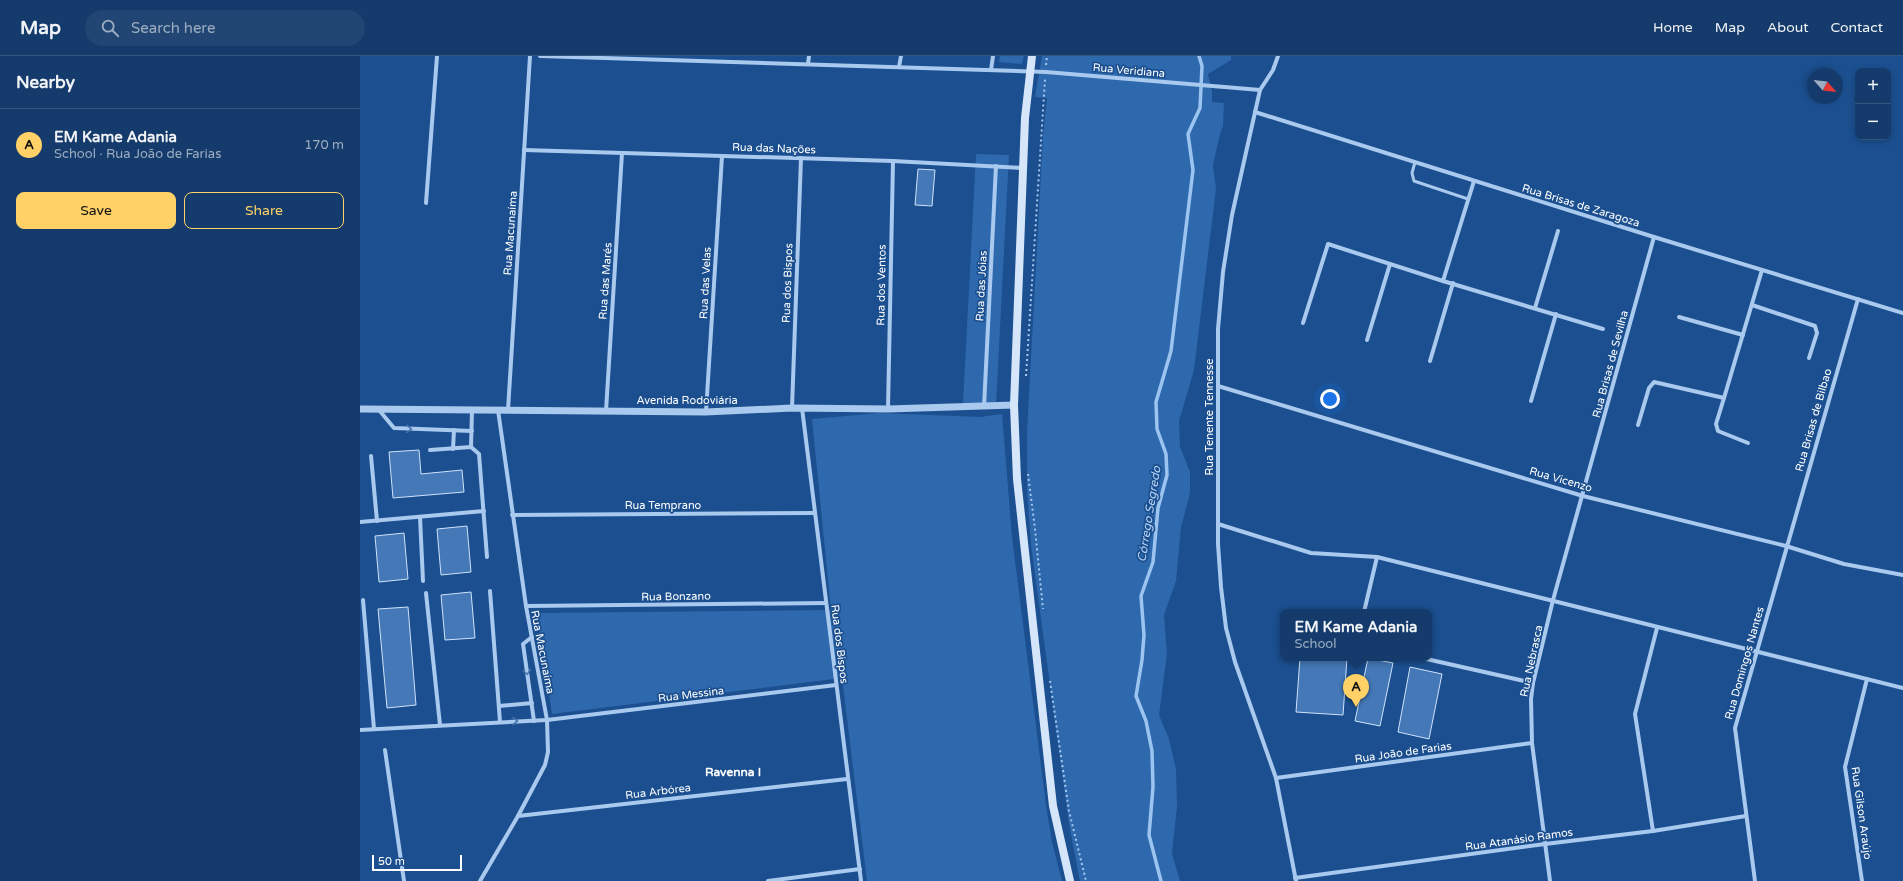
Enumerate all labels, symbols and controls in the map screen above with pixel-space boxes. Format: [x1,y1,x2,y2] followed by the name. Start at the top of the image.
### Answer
[85,10,365,46] search box
[20,17,61,39] text: Map
[99,17,121,39] icon: search
[131,19,215,37] text: Search here
[1653,19,1693,36] text: Home
[1715,19,1745,36] text: Map
[1767,19,1809,36] text: About
[1831,19,1883,36] text: Contact
[1092,61,1166,80] street label: Rua Veridiana
[1807,68,1843,104] north arrow
[1855,68,1891,140] map controls
[1855,68,1891,104] button: +
[16,72,75,93] text: Nearby
[1855,104,1891,140] button: −
[54,128,177,146] text: EM Kame Adania
[24,137,34,153] text: A
[304,137,344,153] text: 170 m
[732,141,816,156] street label: Rua das Nações
[54,146,221,162] text: School · Rua João de Farias
[1520,181,1641,230] street label: Rua Brisas de Zaragoza
[501,190,520,276] street label: Rua Macunaíma
[16,192,176,229] button: Save
[184,192,344,229] button: Share
[596,242,615,320] street label: Rua das Marés
[780,243,795,323] street label: Rua dos Bispos
[874,244,889,326] street label: Rua dos Ventos
[697,247,714,319] street label: Rua das Velas
[973,250,990,322] street label: Rua das Jóias
[1590,309,1631,419] street label: Rua Brisas de Sevilha
[1203,358,1216,476] street label: Rua Tenente Tennesse
[1793,367,1834,473] street label: Rua Brisas de Bilbao
[1320,389,1340,409] your location
[636,394,738,407] street label: Avenida Rodoviária
[406,425,412,434] one-way arrow
[1134,464,1164,563] water label: Córrego Segredo
[1528,464,1594,495] street label: Rua Vicenzo
[625,499,702,512] street label: Rua Temprano
[641,589,711,604] street label: Rua Bonzano
[828,604,851,684] street label: Rua dos Bispos
[1722,605,1767,721] street label: Rua Domingos Nantes
[528,609,557,695] street label: Rua Macunaíma
[1280,609,1432,661] popup
[1295,618,1417,636] text: EM Kame Adania
[1518,624,1545,698] street label: Rua Nebrasca
[1295,636,1337,652] text: School
[522,669,531,675] one-way arrow
[1343,674,1369,707] pin: A
[657,684,725,705] street label: Rua Messina
[511,717,518,726] one-way arrow
[1354,739,1452,766] street label: Rua João de Farias
[705,765,761,779] district label: Ravenna I
[1849,766,1874,861] street label: Rua Gilson Araújo
[625,781,692,802] street label: Rua Arbórea
[1464,826,1574,853] street label: Rua Atanásio Ramos
[372,853,462,872] scale bar
[378,855,405,868] text: 50 m

